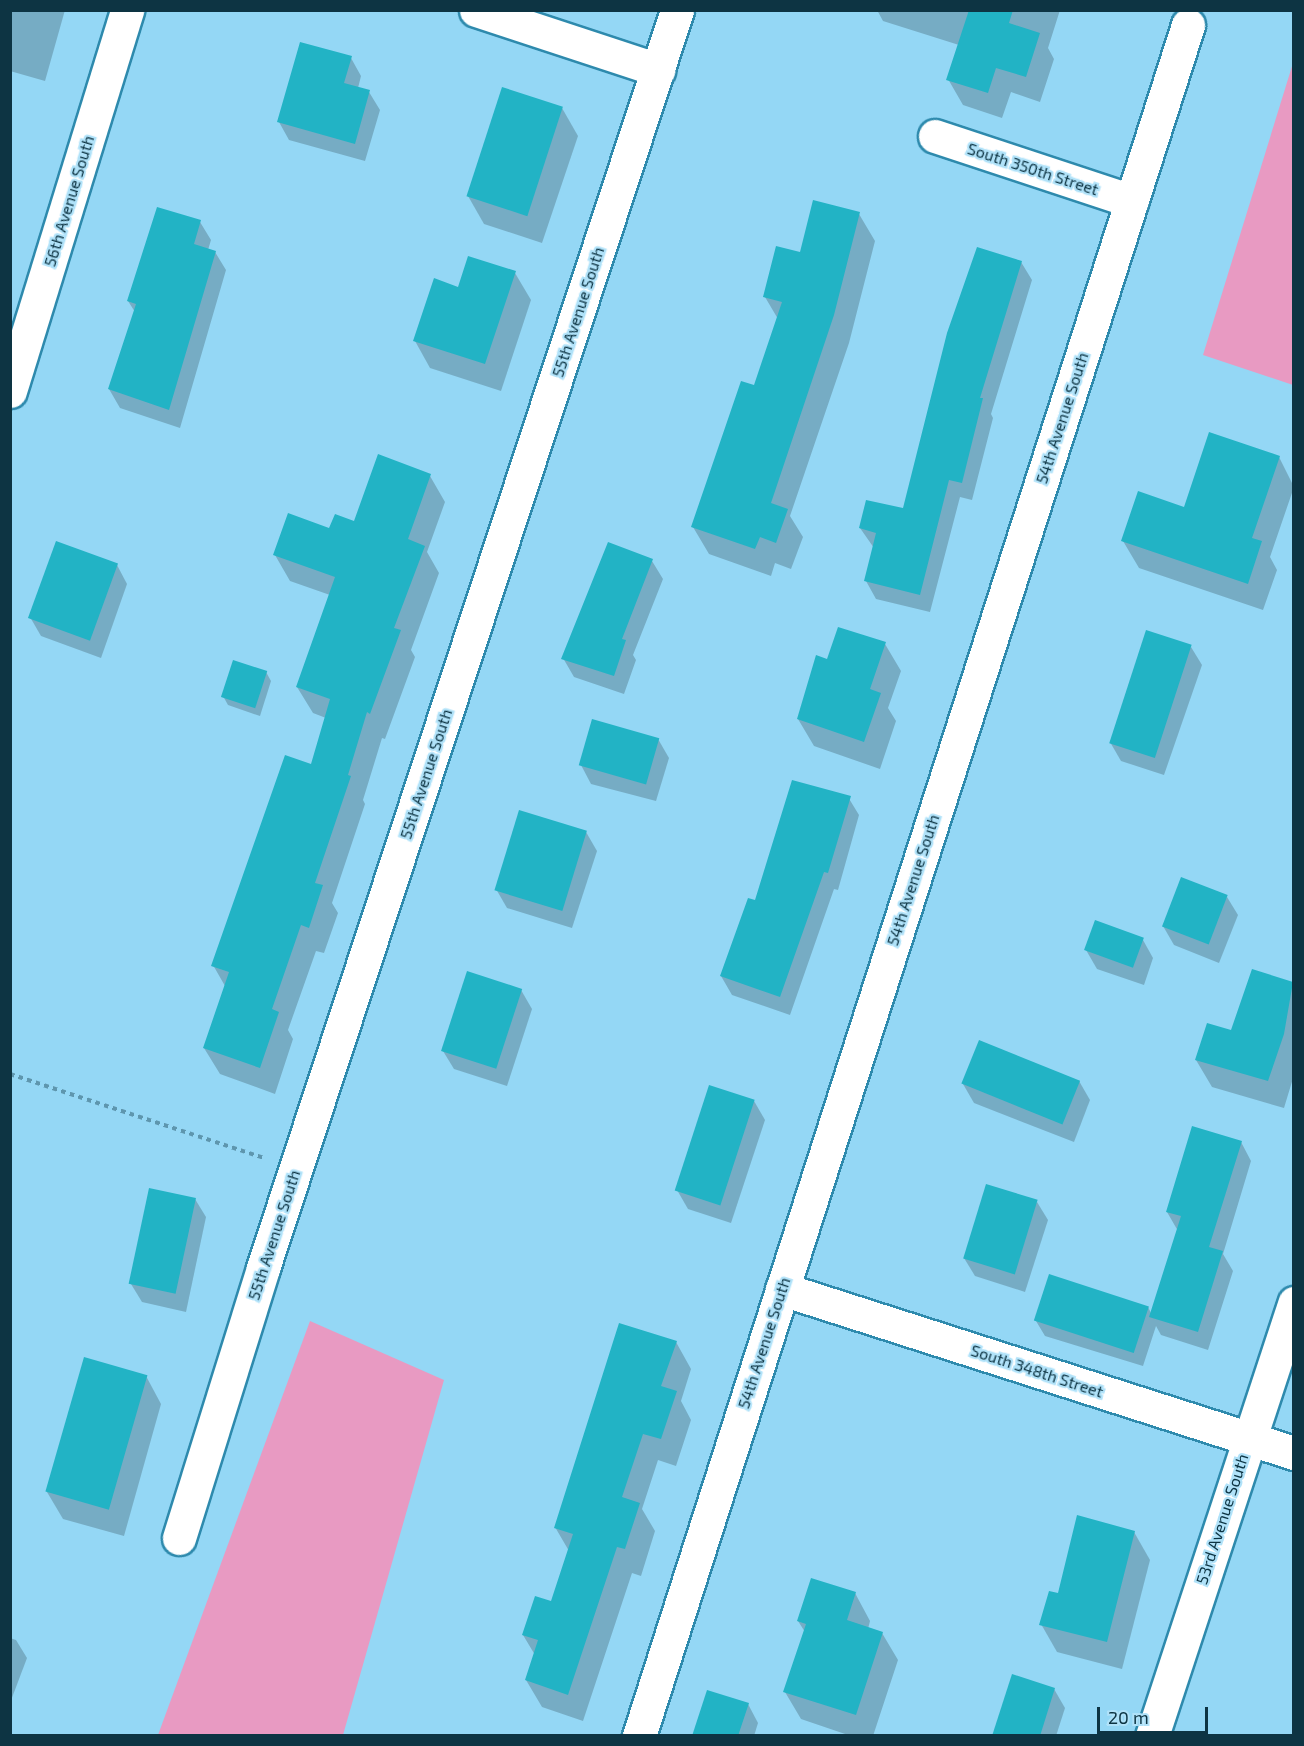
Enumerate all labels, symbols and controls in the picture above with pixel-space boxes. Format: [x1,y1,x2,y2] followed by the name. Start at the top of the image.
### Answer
[40,133,98,269] street label: 56th Avenue South
[965,139,1101,199] street label: South 350th Street
[548,244,608,380] street label: 55th Avenue South
[1032,350,1092,486] street label: 54th Avenue South
[396,706,456,842] street label: 55th Avenue South
[883,812,943,948] street label: 54th Avenue South
[244,1167,304,1303] street label: 55th Avenue South
[734,1275,794,1411] street label: 54th Avenue South
[968,1341,1106,1401] street label: South 348th Street
[1192,1451,1252,1587] street label: 53rd Avenue South
[1100,1695,1211,1733] scale bar
[1108,1706,1149,1728] text: 20 m

